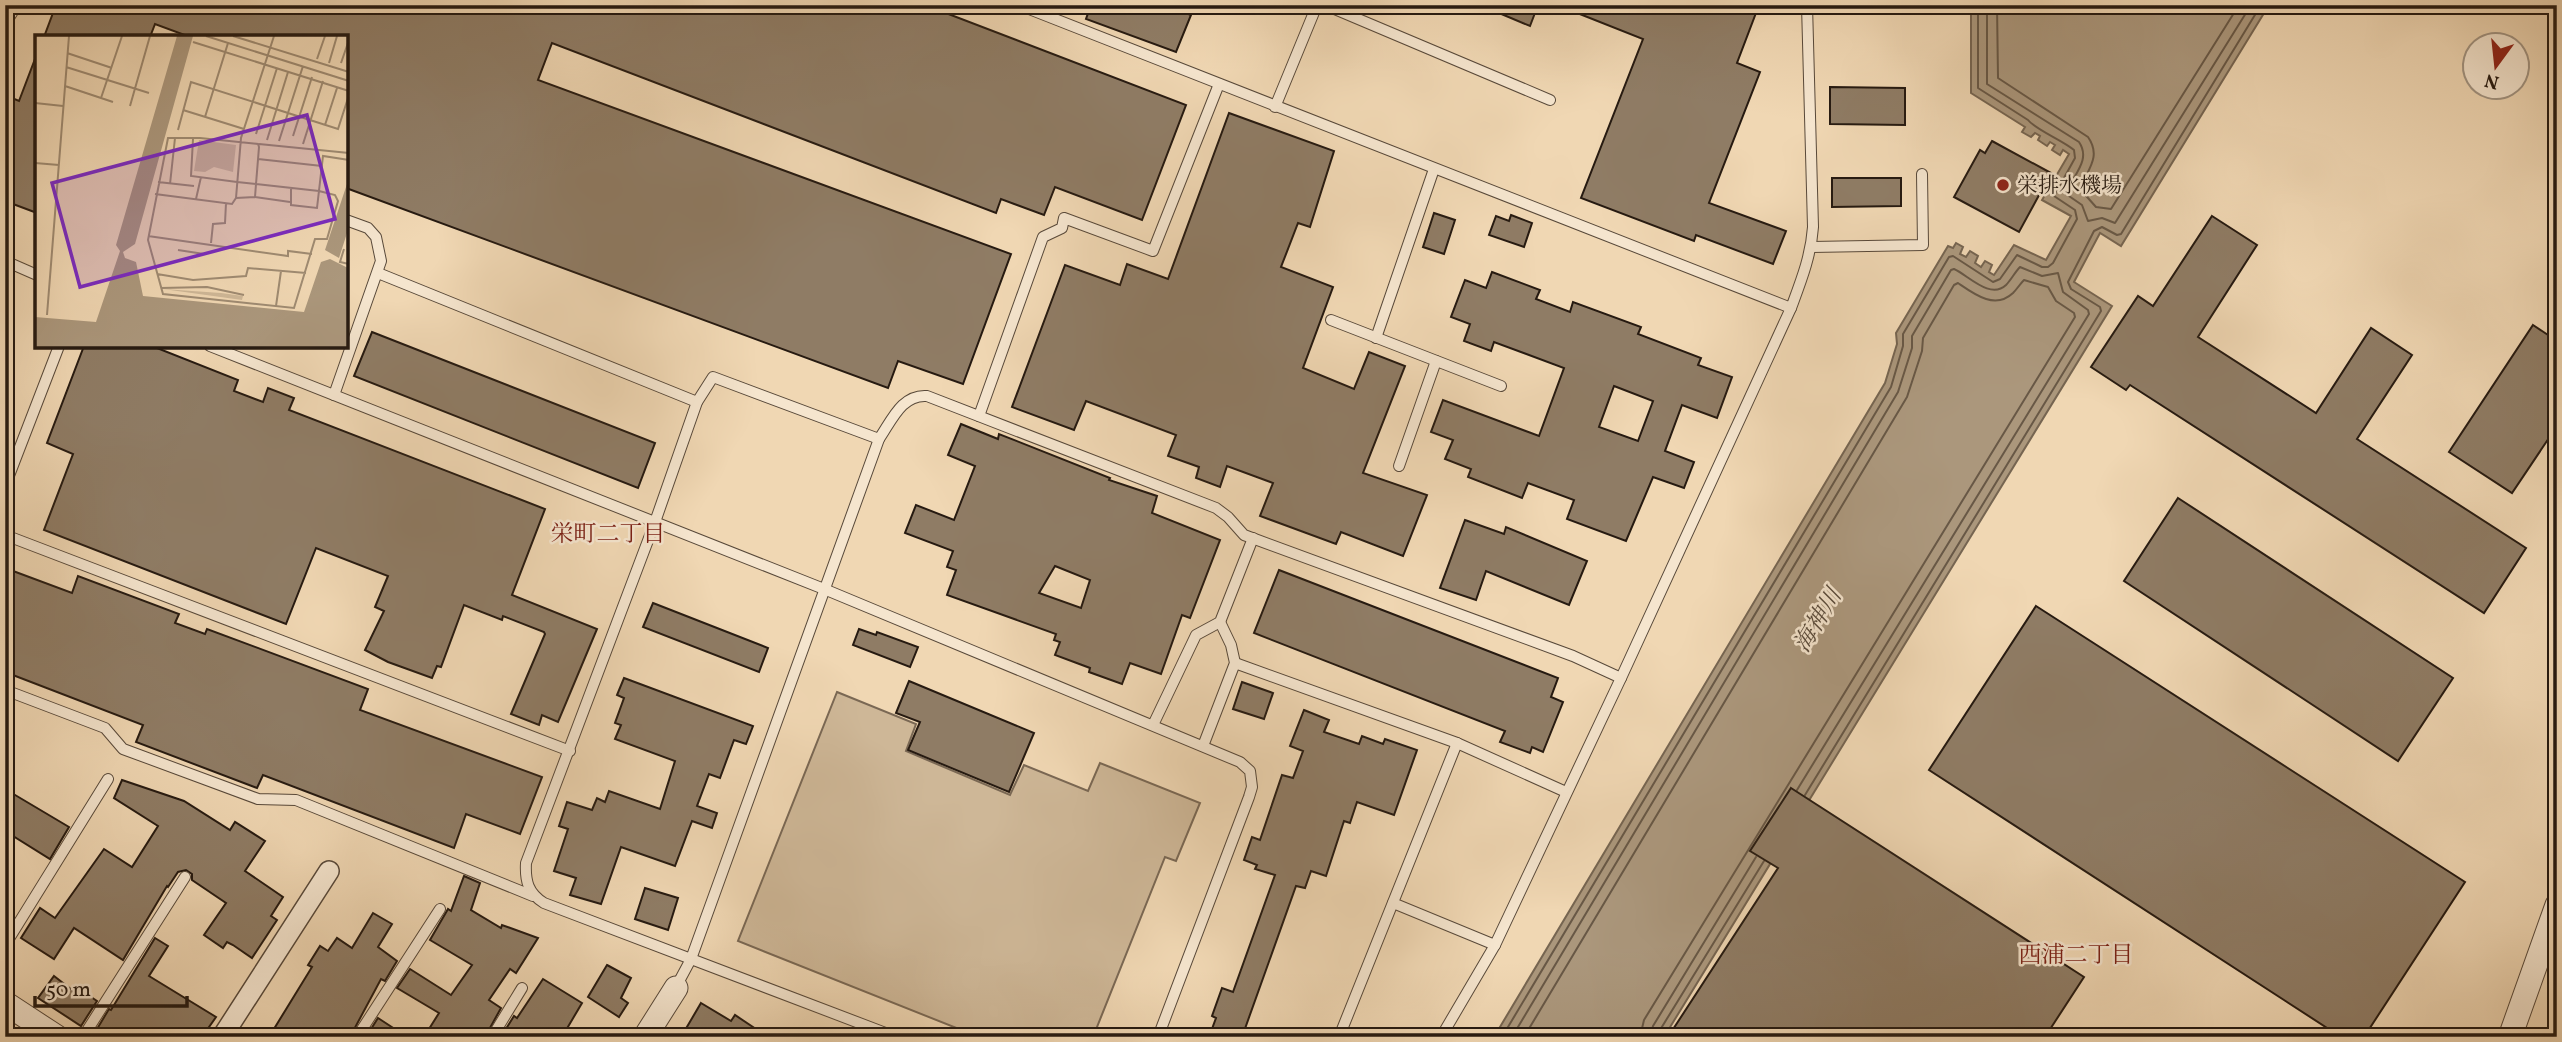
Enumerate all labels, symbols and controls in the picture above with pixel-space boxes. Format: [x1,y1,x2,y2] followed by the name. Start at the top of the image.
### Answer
[2460,32,2530,102] north arrow
[35,35,348,348] inset map
[2482,66,2502,95] text: N
[2017,172,2122,201] place label: 栄排水機場
[1995,177,2011,193] marker: 栄排水機場
[551,519,666,551] district label: 栄町二丁目
[1787,581,1852,659] water label: 海神川
[2019,940,2134,972] district label: 西浦二丁目
[35,965,187,1009] scale bar
[46,976,91,1005] text: 50 m

